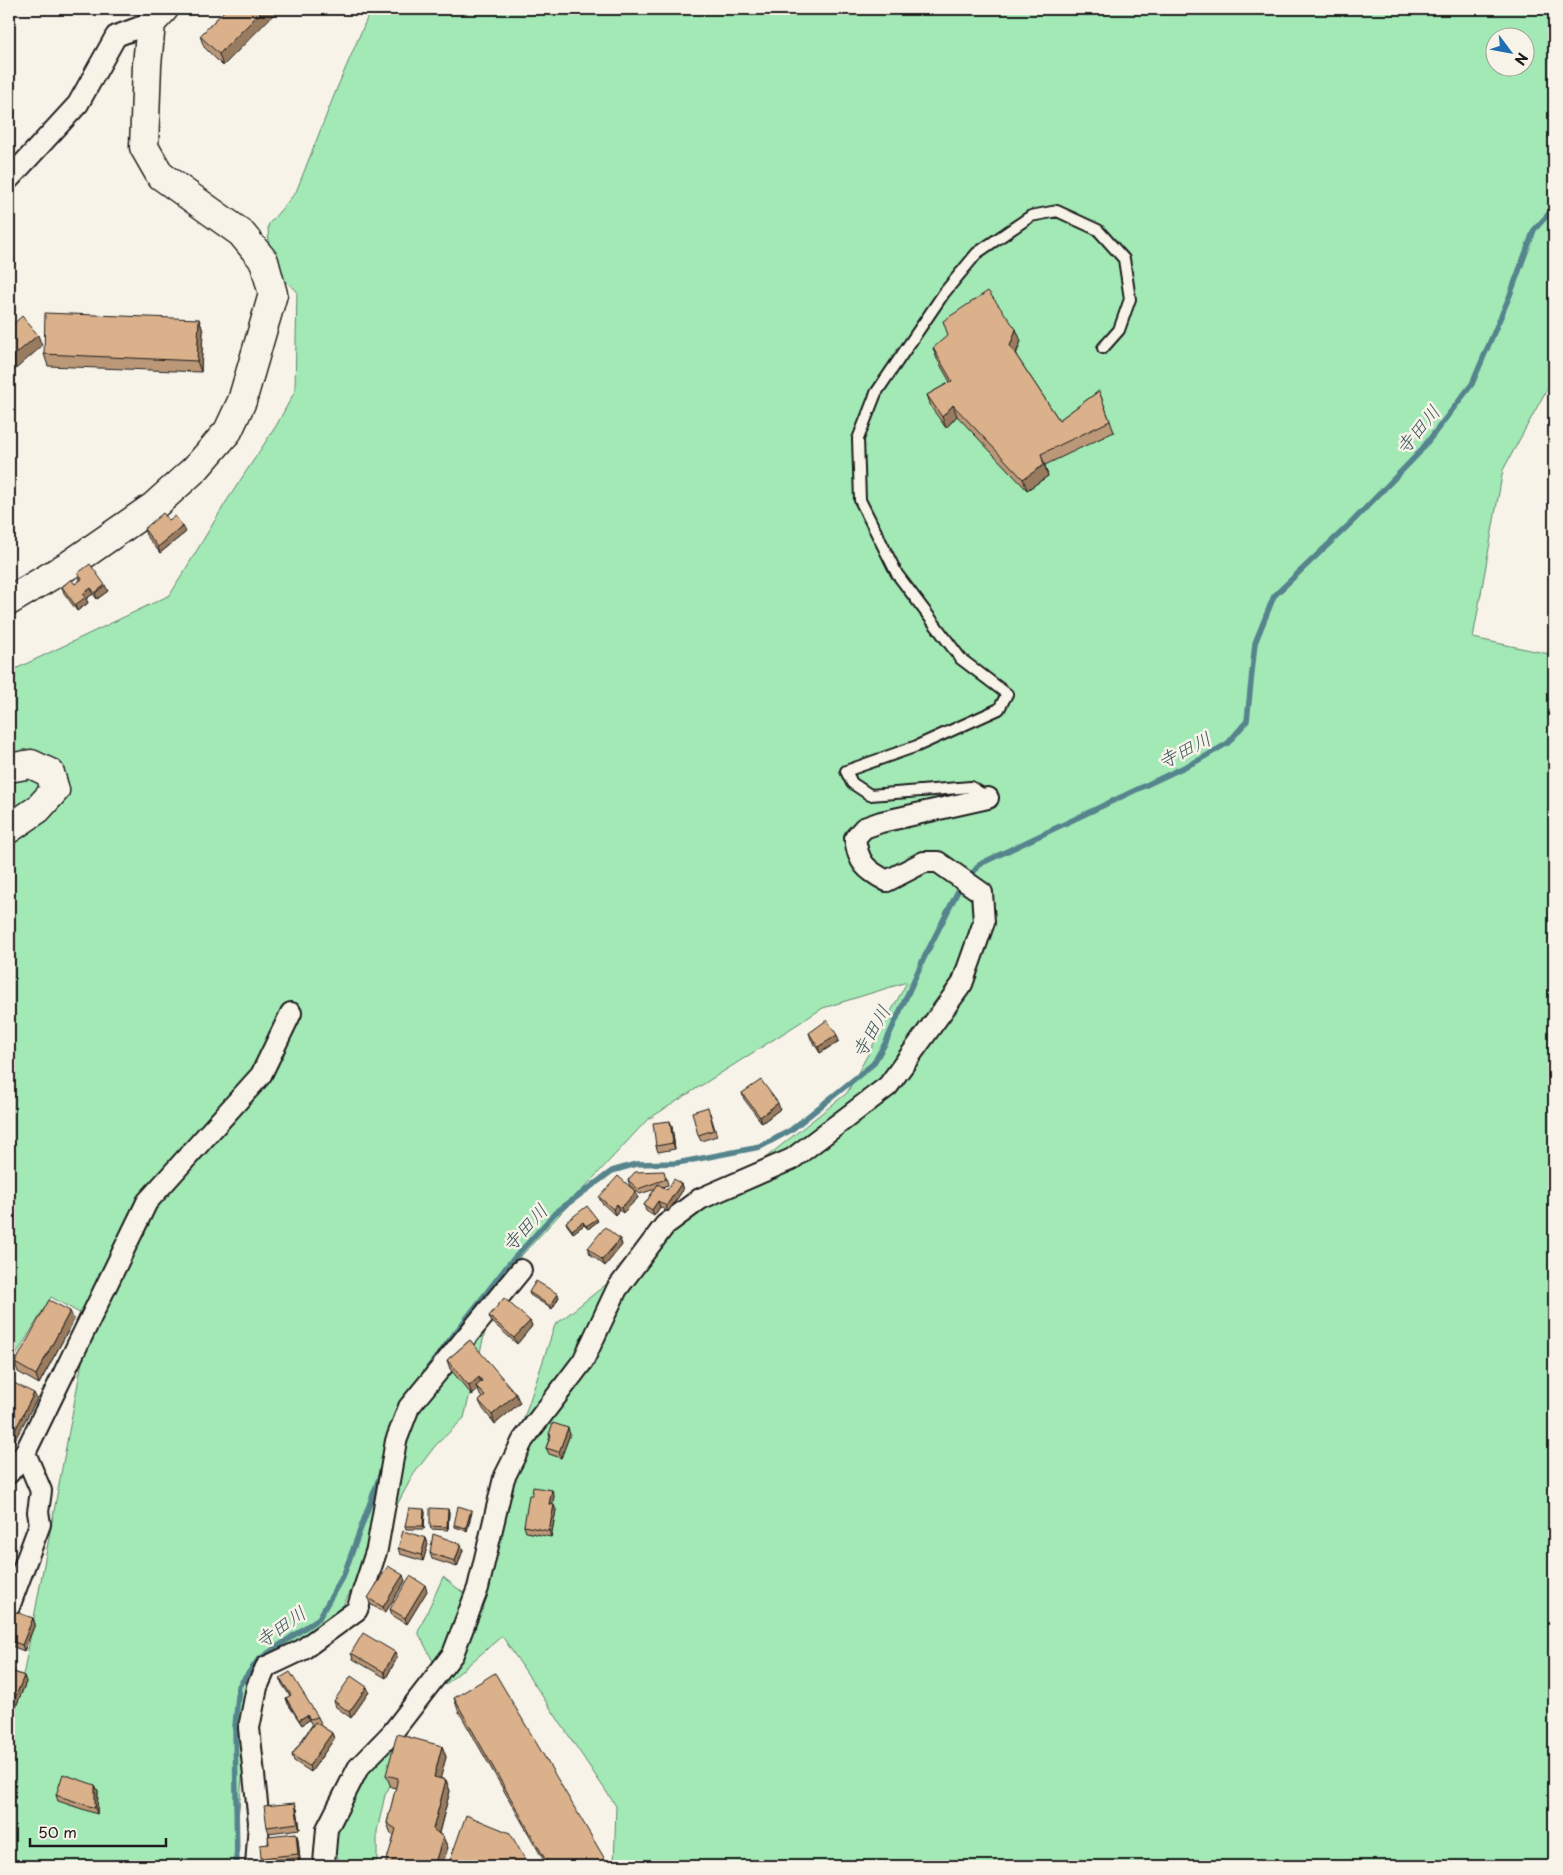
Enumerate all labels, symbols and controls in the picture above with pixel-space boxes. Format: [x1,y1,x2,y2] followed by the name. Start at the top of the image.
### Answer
[1486,28,1536,78] north arrow
[1510,49,1533,69] text: N
[1388,398,1446,460] water label: 寺田川
[1152,724,1216,774] water label: 寺田川
[844,999,896,1063] water label: 寺田川
[494,1197,554,1257] water label: 寺田川
[249,1598,311,1654] water label: 寺田川
[30,1815,166,1847] scale bar
[38,1820,77,1843] text: 50 m

